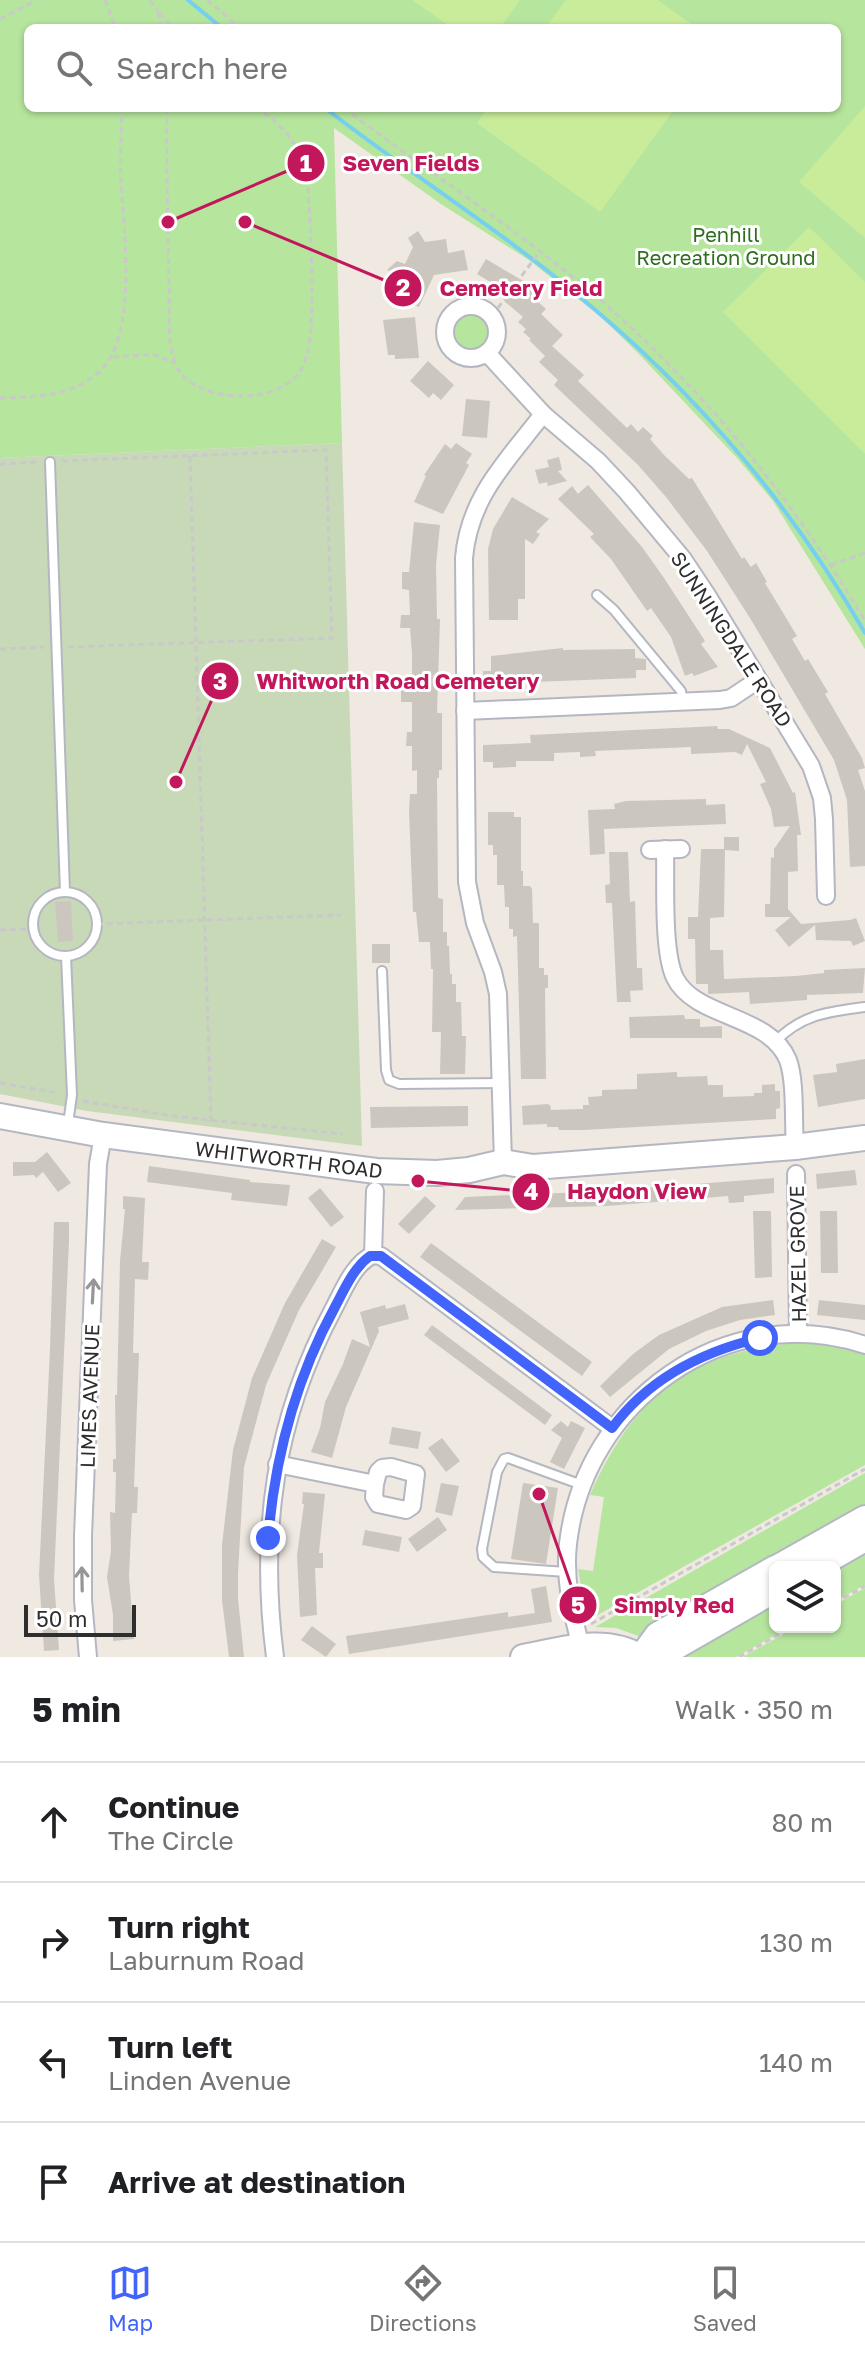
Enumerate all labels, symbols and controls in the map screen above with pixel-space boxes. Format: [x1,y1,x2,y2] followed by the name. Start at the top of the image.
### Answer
[24,24,841,112] search box
[52,46,96,90] icon: search
[116,50,288,86] text: Search here
[286,140,495,186] callout: Seven Fields
[300,148,312,177] text: 1
[342,149,480,176] text: Seven Fields
[636,222,816,269] park label: Penhill Recreation Ground
[383,265,618,311] callout: Cemetery Field
[396,272,410,301] text: 2
[439,274,603,301] text: Cemetery Field
[666,547,798,731] street label: SUNNINGDALE ROAD
[200,658,555,704] callout: Whitworth Road Cemetery
[213,666,227,695] text: 3
[256,667,540,694] text: Whitworth Road Cemetery
[194,1136,384,1182] street label: WHITWORTH ROAD
[511,1169,724,1215] callout: Haydon View
[524,1176,539,1205] text: 4
[567,1177,708,1204] text: Haydon View
[784,1185,810,1323] street label: HAZEL GROVE
[86,1278,101,1305] one-way arrow
[742,1320,778,1356] route start
[74,1324,104,1468] street label: LIMES AVENUE
[250,1520,286,1556] route end
[769,1561,841,1633] map controls
[769,1561,841,1633] button: layers
[75,1566,90,1593] one-way arrow
[558,1582,751,1628] callout: Simply Red
[571,1590,585,1619] text: 5
[614,1591,734,1618] text: Simply Red
[24,1601,136,1637] scale bar
[36,1605,87,1632] text: 50 m
[32,1689,121,1729] text: 5 min
[675,1694,833,1725] text: Walk · 350 m
[108,1789,239,1825] text: Continue
[32,1800,76,1844] icon: ahead
[772,1807,833,1838] text: 80 m
[108,1825,234,1856] text: The Circle
[108,1909,250,1945] text: Turn right
[32,1920,76,1964] icon: right
[760,1927,833,1958] text: 130 m
[108,1945,305,1976] text: Laburnum Road
[108,2029,233,2065] text: Turn left
[32,2040,76,2084] icon: left
[759,2047,833,2078] text: 140 m
[108,2065,291,2096] text: Linden Avenue
[32,2160,76,2204] icon: arrive
[108,2164,405,2200] text: Arrive at destination
[108,2261,153,2336] tab: Map
[369,2261,477,2336] tab: Directions
[693,2261,757,2336] tab: Saved

